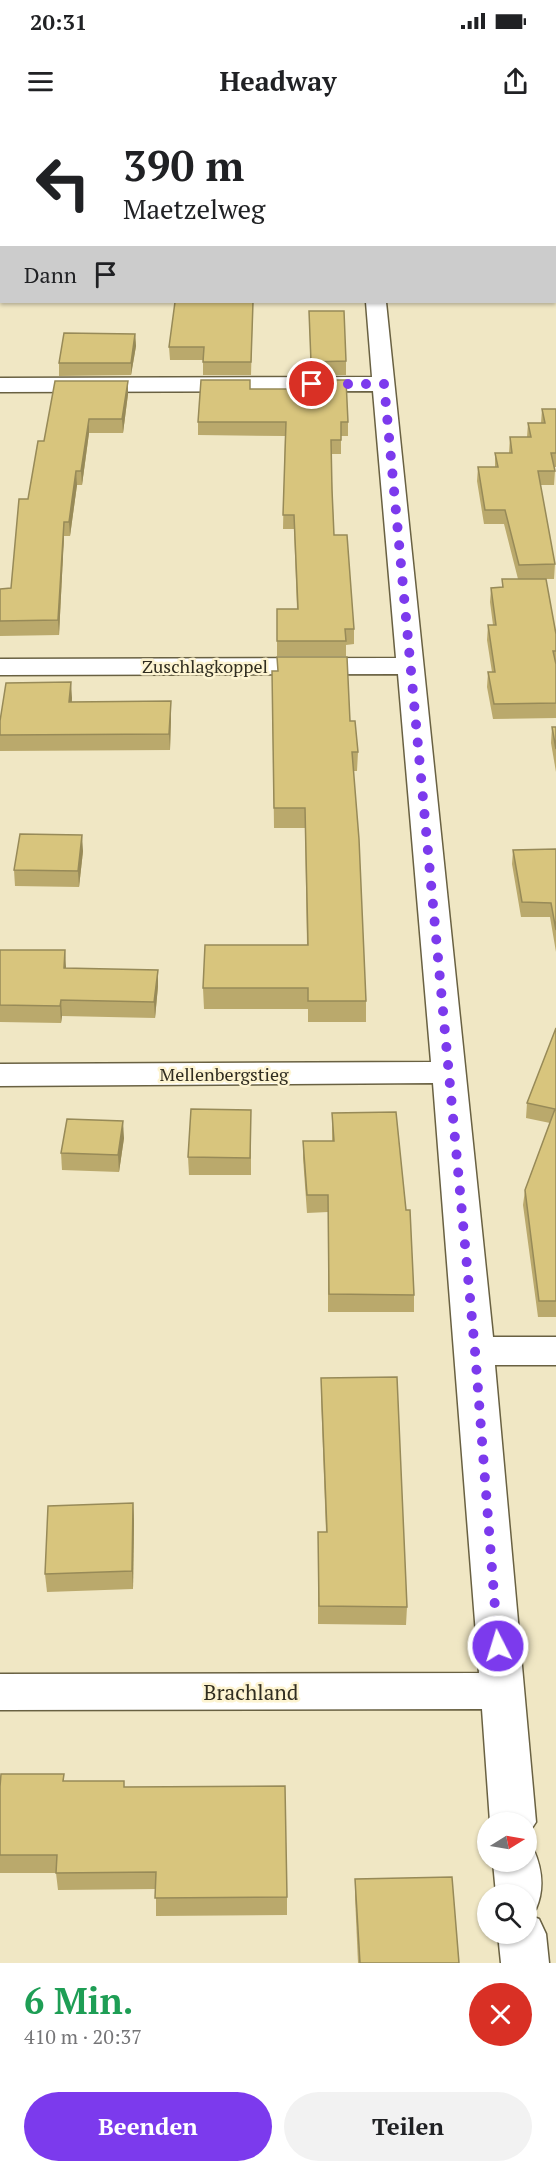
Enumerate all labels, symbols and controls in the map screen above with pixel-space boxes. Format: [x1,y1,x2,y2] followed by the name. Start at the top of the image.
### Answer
[30,7,87,36] text: 20:31
[220,63,336,99] text: Headway
[24,65,57,98] icon: menu
[499,65,532,98] icon: share
[123,137,244,193] text: 390 m
[24,144,102,222] icon: left
[123,191,265,227] text: Maetzelweg
[89,258,122,291] icon: arrive
[24,260,77,289] text: Dann
[286,358,337,409] pin
[295,367,328,400] icon: arrive
[142,654,268,678] street label: Zuschlagkoppel
[160,1062,289,1086] street label: Mellenbergstieg
[466,1614,530,1678] position arrow
[204,1678,299,1706] street label: Brachland
[477,1812,537,1872] north arrow
[477,1812,537,1944] map controls
[477,1884,537,1944] button: search
[24,1977,133,2024] text: 6 Min.
[469,1983,532,2046] button: close
[24,2023,142,2050] text: 410 m · 20:37
[24,2092,272,2161] button: Beenden
[284,2092,532,2161] button: Teilen

